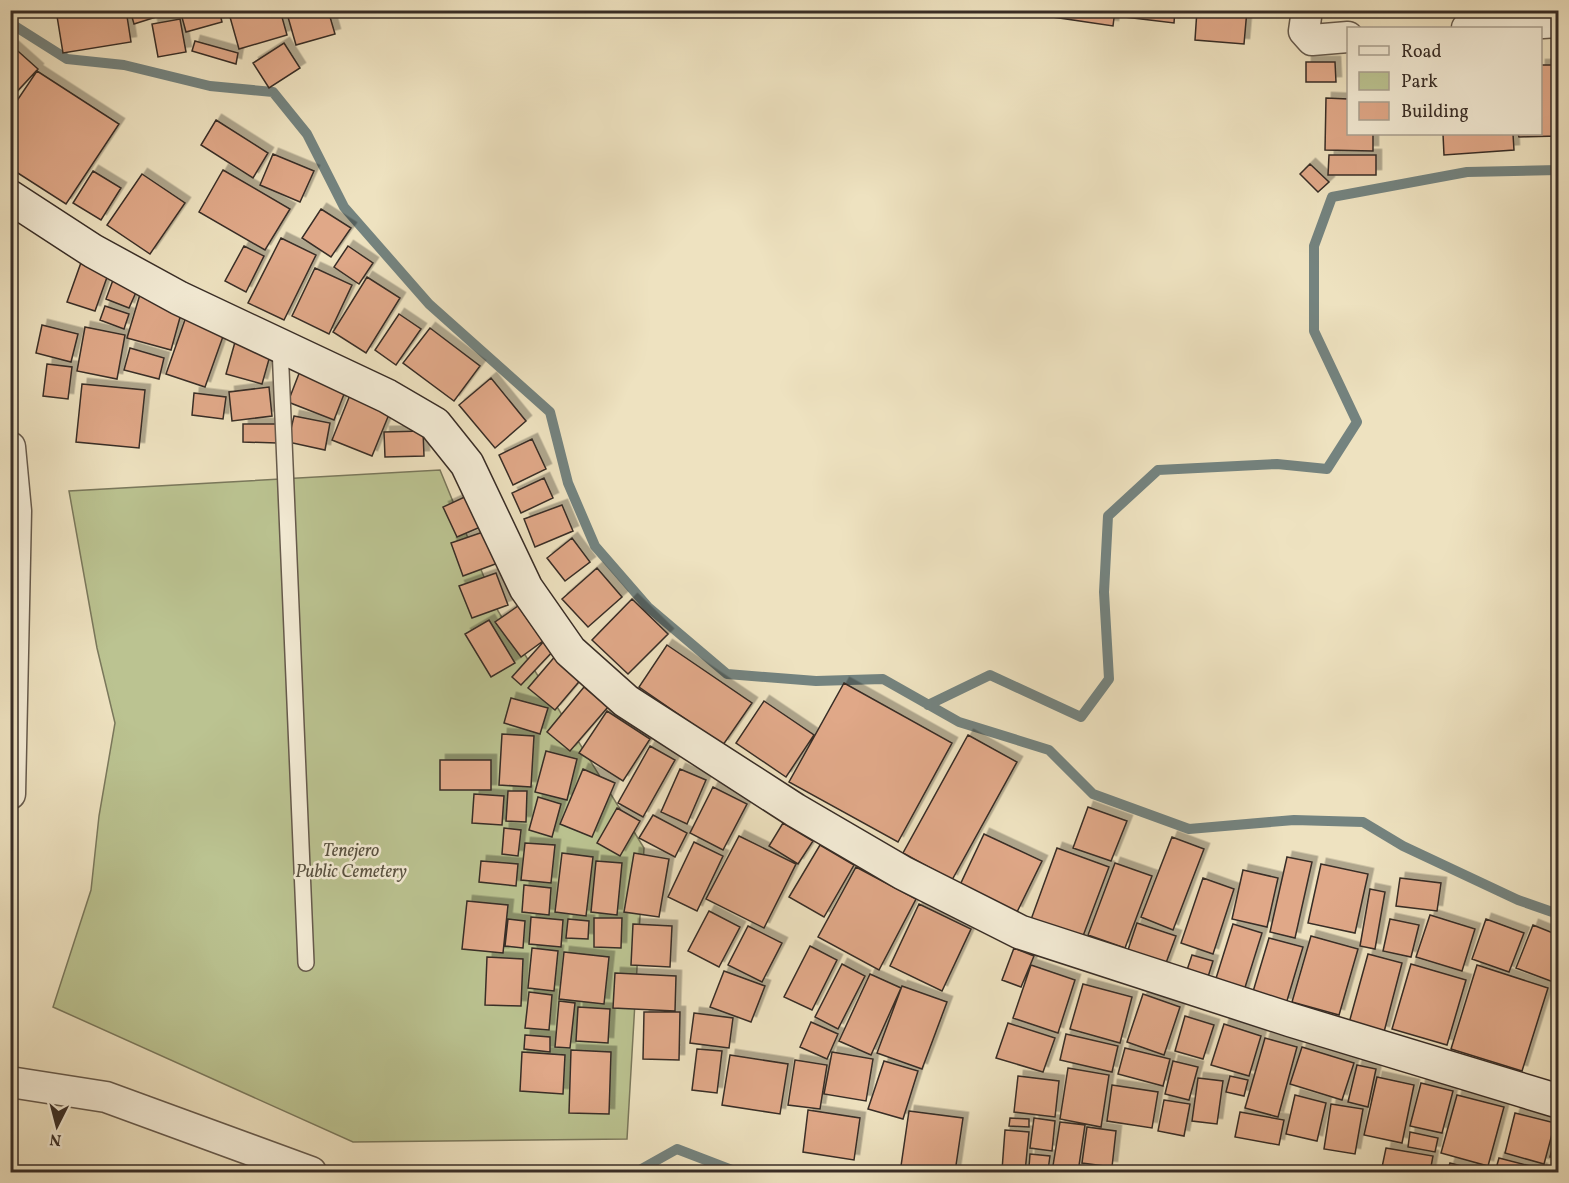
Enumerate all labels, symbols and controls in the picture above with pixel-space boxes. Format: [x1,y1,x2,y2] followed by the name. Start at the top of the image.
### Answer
[1347,27,1542,135] legend
[1401,40,1442,65] text: Road
[1401,70,1438,95] text: Park
[1401,100,1469,125] text: Building
[295,839,407,885] park label: Tenejero Public Cemetery
[27,1096,87,1156] north arrow
[48,1127,63,1150] text: N

